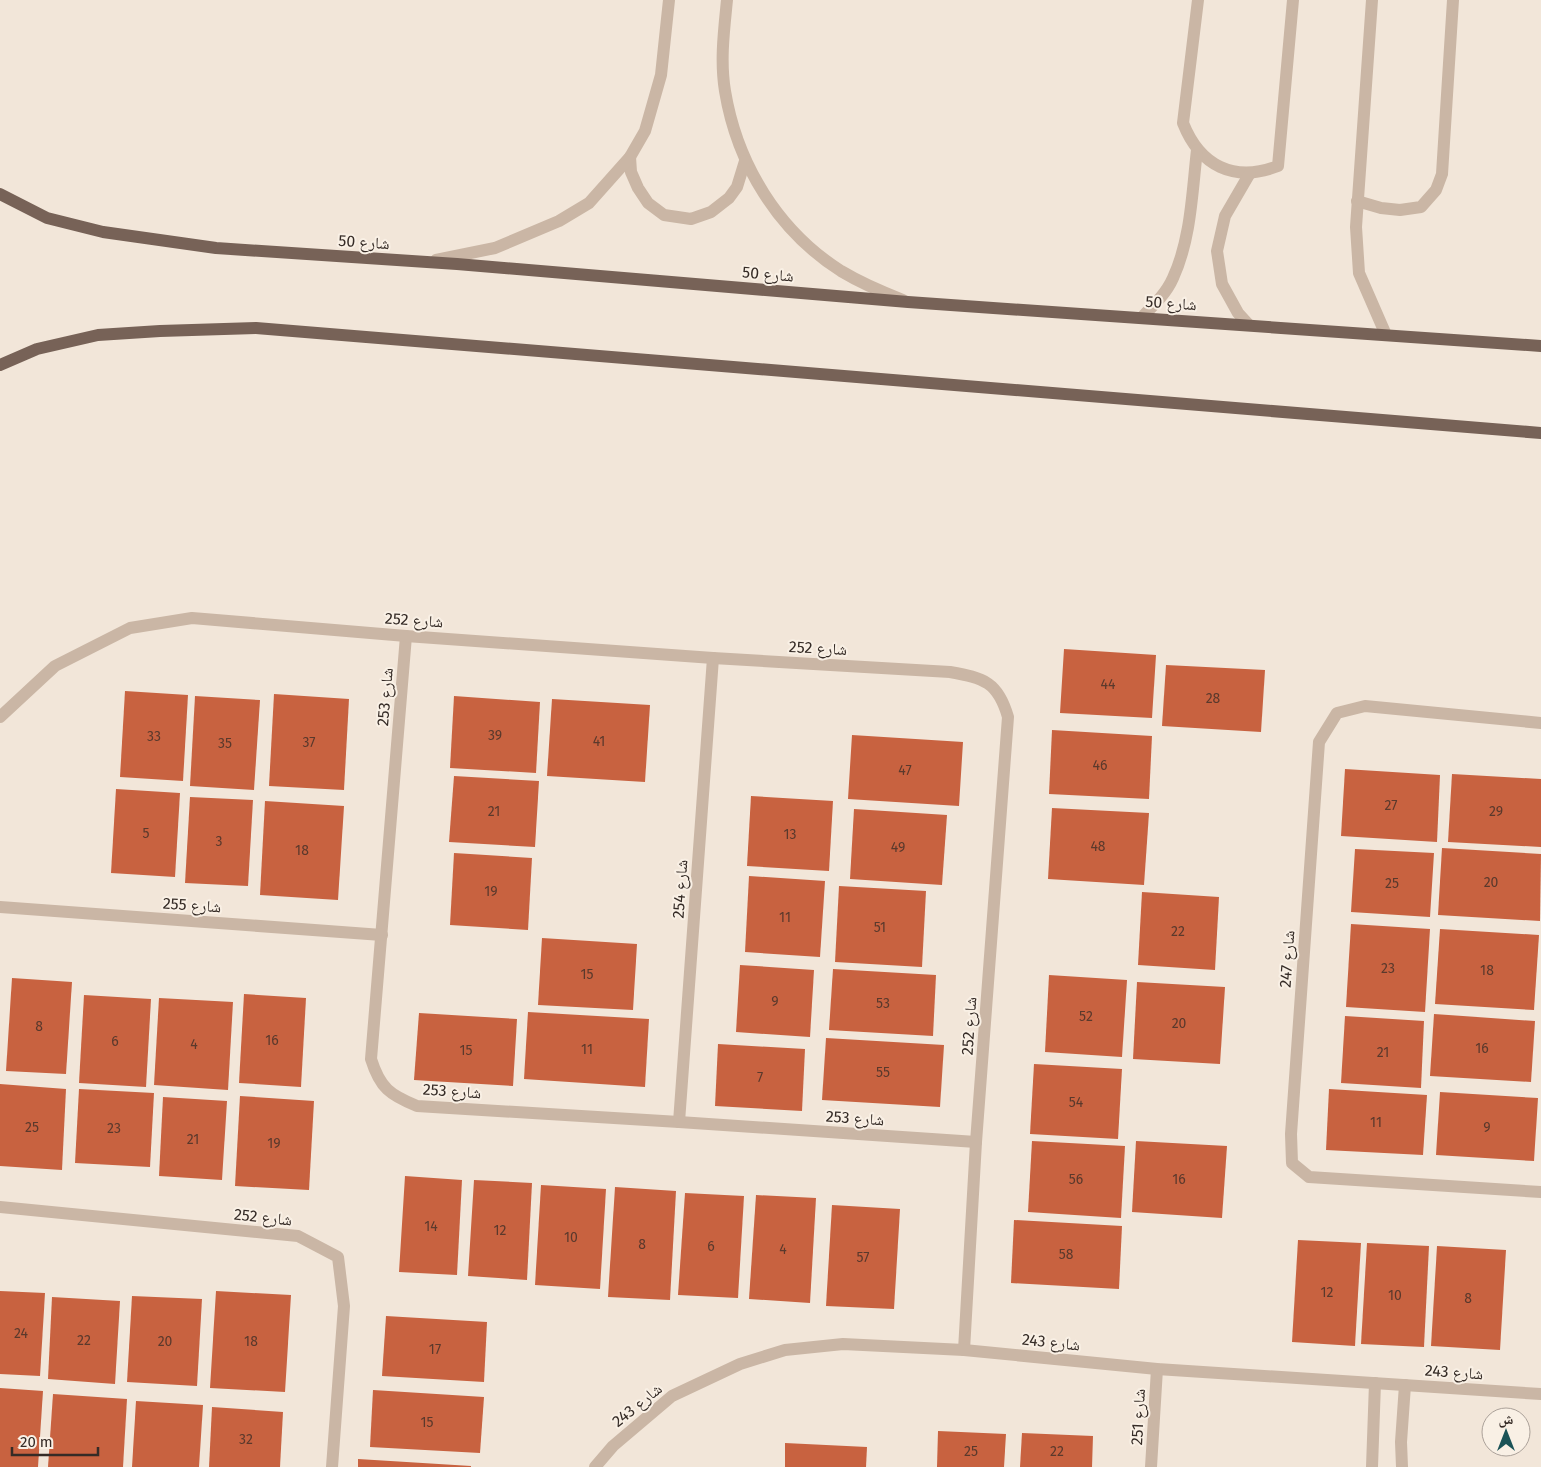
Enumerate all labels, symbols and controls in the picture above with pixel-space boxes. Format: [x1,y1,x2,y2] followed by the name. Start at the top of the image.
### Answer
[338,231,390,254] street label: شارع 50
[741,262,795,287] street label: شارع 50
[1145,292,1197,315] street label: شارع 50
[384,608,444,633] street label: شارع 252
[788,637,848,660] street label: شارع 252
[373,667,398,727] street label: شارع 253
[1101,676,1116,693] house number: 44
[1206,690,1221,707] house number: 28
[488,727,502,744] house number: 39
[147,728,161,745] house number: 33
[593,733,605,750] house number: 41
[302,734,316,751] house number: 37
[218,735,232,752] house number: 35
[1093,757,1107,774] house number: 46
[898,762,912,779] house number: 47
[1384,797,1398,814] house number: 27
[488,803,500,820] house number: 21
[1489,803,1503,820] house number: 29
[142,825,150,842] house number: 5
[783,826,797,843] house number: 13
[216,833,223,850] house number: 3
[1090,838,1106,855] house number: 48
[891,839,905,856] house number: 49
[295,842,309,859] house number: 18
[668,859,693,919] street label: شارع 254
[1484,874,1499,891] house number: 20
[1385,875,1399,892] house number: 25
[484,883,498,900] house number: 19
[162,893,222,918] street label: شارع 255
[779,909,791,926] house number: 11
[874,919,886,936] house number: 51
[1171,923,1185,940] house number: 22
[1276,930,1299,988] street label: شارع 247
[1381,960,1395,977] house number: 23
[1480,962,1494,979] house number: 18
[580,966,594,983] house number: 15
[771,993,779,1010] house number: 9
[876,995,890,1012] house number: 53
[957,996,982,1056] street label: شارع 252
[1079,1008,1093,1025] house number: 52
[1172,1015,1187,1032] house number: 20
[35,1018,43,1035] house number: 8
[265,1032,279,1049] house number: 16
[111,1033,119,1050] house number: 6
[190,1036,198,1053] house number: 4
[1475,1040,1489,1057] house number: 16
[581,1041,593,1058] house number: 11
[459,1042,473,1059] house number: 15
[1377,1044,1389,1061] house number: 21
[876,1064,890,1081] house number: 55
[757,1069,763,1086] house number: 7
[422,1079,482,1104] street label: شارع 253
[1069,1094,1084,1111] house number: 54
[825,1106,885,1131] street label: شارع 253
[1370,1114,1382,1131] house number: 11
[25,1119,39,1136] house number: 25
[1483,1119,1491,1136] house number: 9
[107,1120,121,1137] house number: 23
[187,1131,199,1148] house number: 21
[267,1135,281,1152] house number: 19
[1069,1171,1083,1188] house number: 56
[1172,1171,1186,1188] house number: 16
[233,1205,293,1230] street label: شارع 252
[424,1218,438,1235] house number: 14
[494,1222,507,1239] house number: 12
[564,1229,578,1246] house number: 10
[638,1236,646,1253] house number: 8
[707,1238,715,1255] house number: 6
[779,1241,787,1258] house number: 4
[1059,1246,1074,1263] house number: 58
[857,1249,869,1266] house number: 57
[1321,1284,1334,1301] house number: 12
[1388,1287,1402,1304] house number: 10
[1464,1290,1472,1307] house number: 8
[14,1325,29,1342] house number: 24
[1021,1330,1081,1355] street label: شارع 243
[77,1332,91,1349] house number: 22
[158,1333,173,1350] house number: 20
[244,1333,258,1350] house number: 18
[429,1341,441,1358] house number: 17
[1424,1360,1484,1385] street label: شارع 243
[608,1379,666,1432] street label: شارع 243
[1127,1388,1150,1446] street label: شارع 251
[1481,1407,1531,1457] north arrow
[1499,1411,1514,1428] text: ش
[420,1414,434,1431] house number: 15
[12,1424,99,1456] scale bar
[239,1431,253,1448] house number: 32
[20,1433,53,1451] text: 20 m
[964,1443,978,1460] house number: 25
[1050,1443,1064,1460] house number: 22

